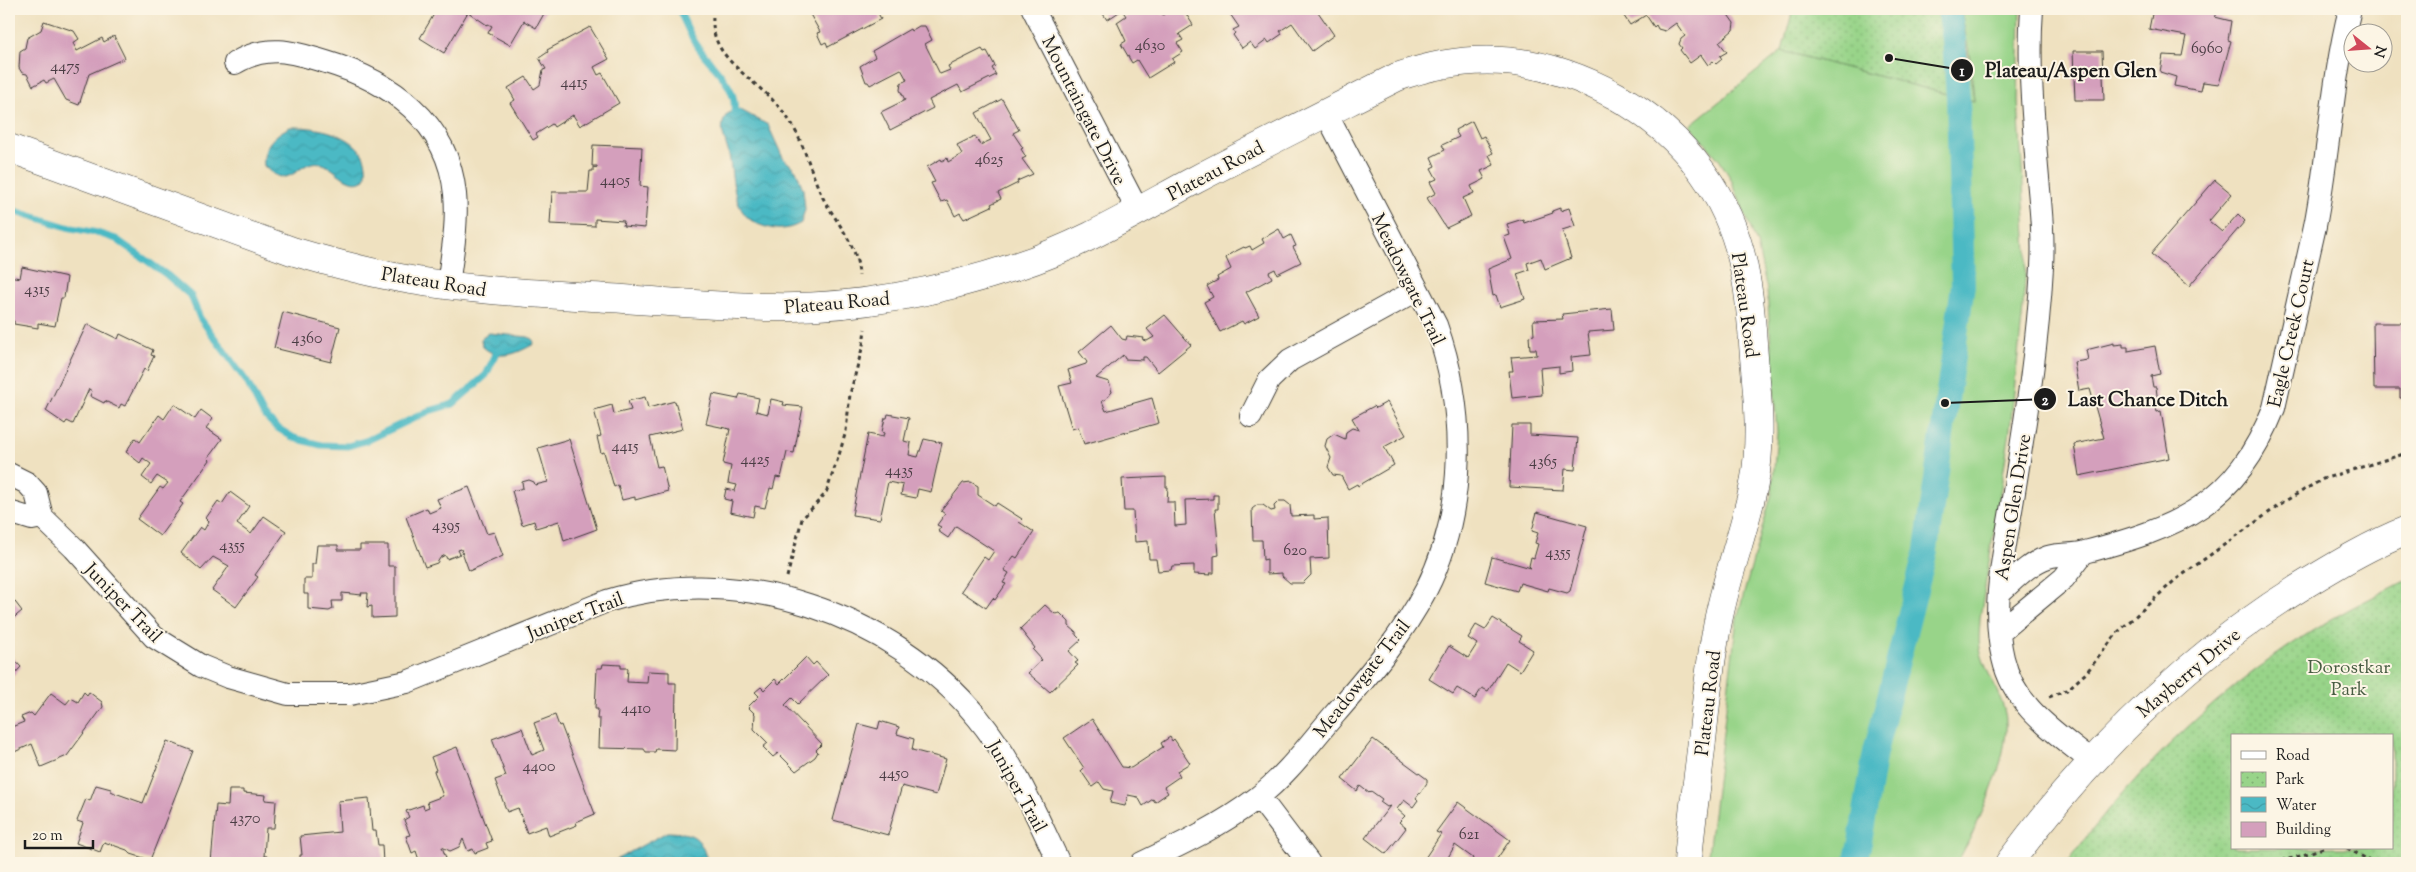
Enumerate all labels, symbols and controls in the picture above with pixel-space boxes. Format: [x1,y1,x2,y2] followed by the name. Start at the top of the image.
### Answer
[2344,22,2394,72] north arrow
[1033,32,1132,191] street label: Mountaingate Drive
[1135,35,1165,58] house number: 4630
[2191,38,2223,61] house number: 6960
[2367,43,2390,59] text: N
[1950,53,2167,88] callout: Plateau/Aspen Glen
[50,56,80,79] house number: 4475
[1985,58,2157,87] text: Plateau/Aspen Glen
[1959,62,1965,83] text: 1
[560,72,588,95] house number: 4415
[1163,135,1270,209] street label: Plateau Road
[975,149,1004,172] house number: 4625
[600,170,630,193] house number: 4405
[1363,209,1450,351] street label: Meadowgate Trail
[1723,251,1764,360] street label: Plateau Road
[2262,256,2323,410] street label: Eagle Creek Court
[379,262,488,305] street label: Plateau Road
[24,279,50,302] house number: 4315
[783,286,892,323] street label: Plateau Road
[292,328,322,351] house number: 4360
[2032,382,2238,417] callout: Last Chance Ditch
[2068,387,2229,416] text: Last Chance Ditch
[2041,391,2049,412] text: 2
[1990,432,2039,583] street label: Aspen Glen Drive
[611,436,639,459] house number: 4415
[740,449,770,472] house number: 4425
[1529,451,1557,474] house number: 4365
[885,460,914,483] house number: 4435
[432,515,460,538] house number: 4395
[219,535,245,558] house number: 4355
[1283,540,1307,563] house number: 620
[1545,542,1571,565] house number: 4355
[76,557,167,650] street label: Juniper Trail
[523,586,628,649] street label: Juniper Trail
[1308,614,1418,745] street label: Meadowgate Trail
[2132,622,2247,725] street label: Mayberry Drive
[1690,649,1729,758] street label: Plateau Road
[2308,655,2390,704] park label: Dorostkar Park
[621,698,651,721] house number: 4410
[2231,734,2394,850] legend
[979,735,1052,838] street label: Juniper Trail
[2276,746,2310,767] text: Road
[523,756,555,779] house number: 4400
[879,763,909,786] house number: 4450
[2276,770,2305,791] text: Park
[2276,796,2317,817] text: Water
[230,808,260,831] house number: 4370
[25,817,92,849] scale bar
[2276,820,2331,841] text: Building
[1459,824,1480,847] house number: 621
[32,826,63,847] text: 20 m

